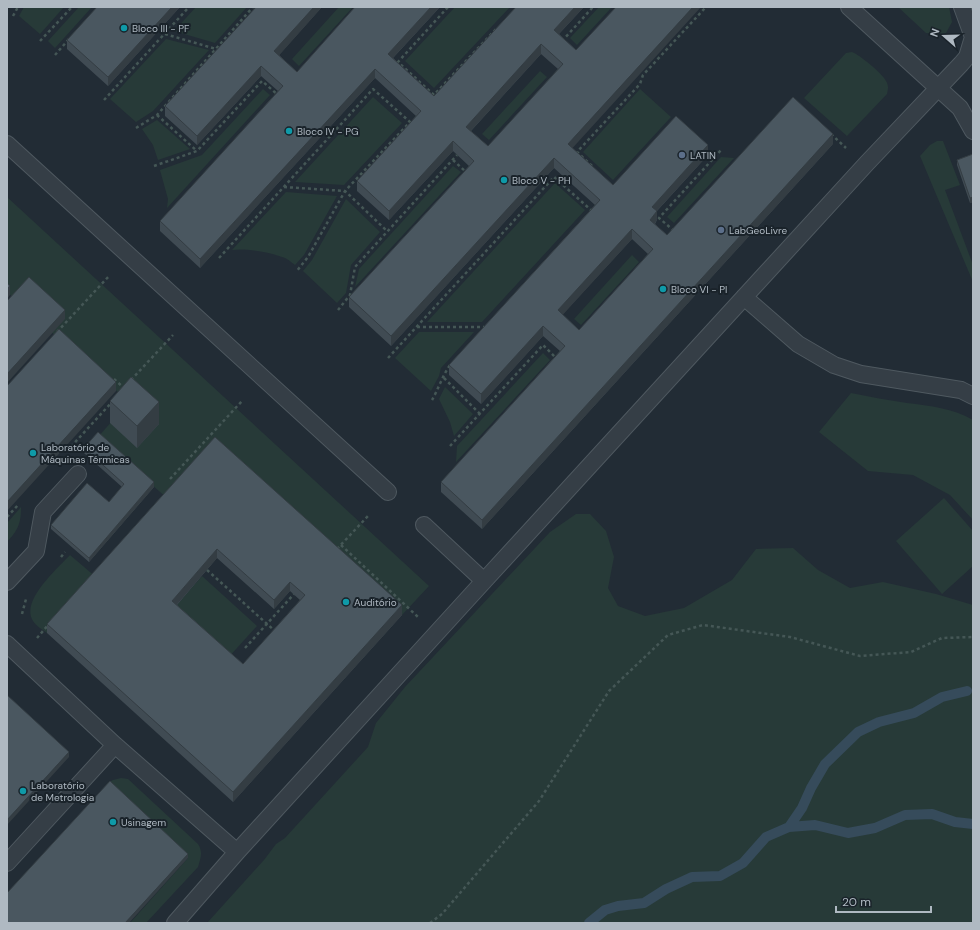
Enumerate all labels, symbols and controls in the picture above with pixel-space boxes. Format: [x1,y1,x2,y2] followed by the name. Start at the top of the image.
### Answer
[924,16,964,56] north arrow
[132,22,190,35] place label: Bloco III - PF
[119,23,129,33] marker: Bloco III - PF
[927,26,943,39] text: N
[297,125,359,138] place label: Bloco IV - PG
[284,126,294,136] marker: Bloco IV - PG
[690,149,716,162] place label: LATIN
[677,150,687,160] marker: LATIN
[512,174,571,187] place label: Bloco V - PH
[499,175,509,185] marker: Bloco V - PH
[729,224,788,237] place label: LabGeoLivre
[716,225,726,235] marker: LabGeoLivre
[671,283,727,296] place label: Bloco VI - PI
[658,284,668,294] marker: Bloco VI - PI
[41,441,130,466] place label: Laboratório de Máquinas Térmicas
[28,448,38,458] marker: Laboratório de Máquinas Térmicas
[354,596,397,609] place label: Auditório
[341,597,351,607] marker: Auditório
[31,779,94,804] place label: Laboratório de Metrologia
[18,786,28,796] marker: Laboratório de Metrologia
[121,816,166,829] place label: Usinagem
[108,817,118,827] marker: Usinagem
[836,888,931,914] scale bar
[842,894,871,910] text: 20 m

